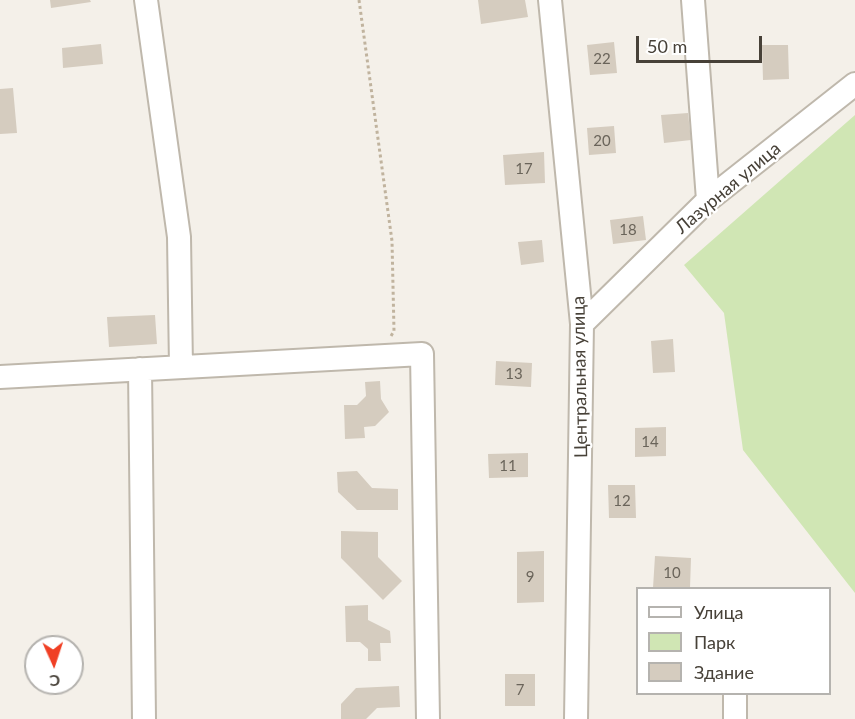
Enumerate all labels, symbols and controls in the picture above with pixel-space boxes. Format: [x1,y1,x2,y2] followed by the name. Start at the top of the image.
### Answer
[639,24,765,62] scale bar
[647,35,687,57] text: 50 m
[593,50,611,68] house number: 22
[593,132,611,150] house number: 20
[671,138,785,238] street label: Лазурная улица
[515,160,533,178] house number: 17
[619,221,637,239] house number: 18
[568,296,592,458] street label: Центральная улица
[505,365,523,383] house number: 13
[641,433,659,451] house number: 14
[499,457,517,475] house number: 11
[613,492,631,510] house number: 12
[663,564,681,582] house number: 10
[526,568,534,586] house number: 9
[636,587,831,695] legend
[694,601,744,623] text: Улица
[694,631,735,653] text: Парк
[24,635,84,695] north arrow
[694,661,754,683] text: Здание
[49,672,61,691] text: С
[516,681,524,699] house number: 7

